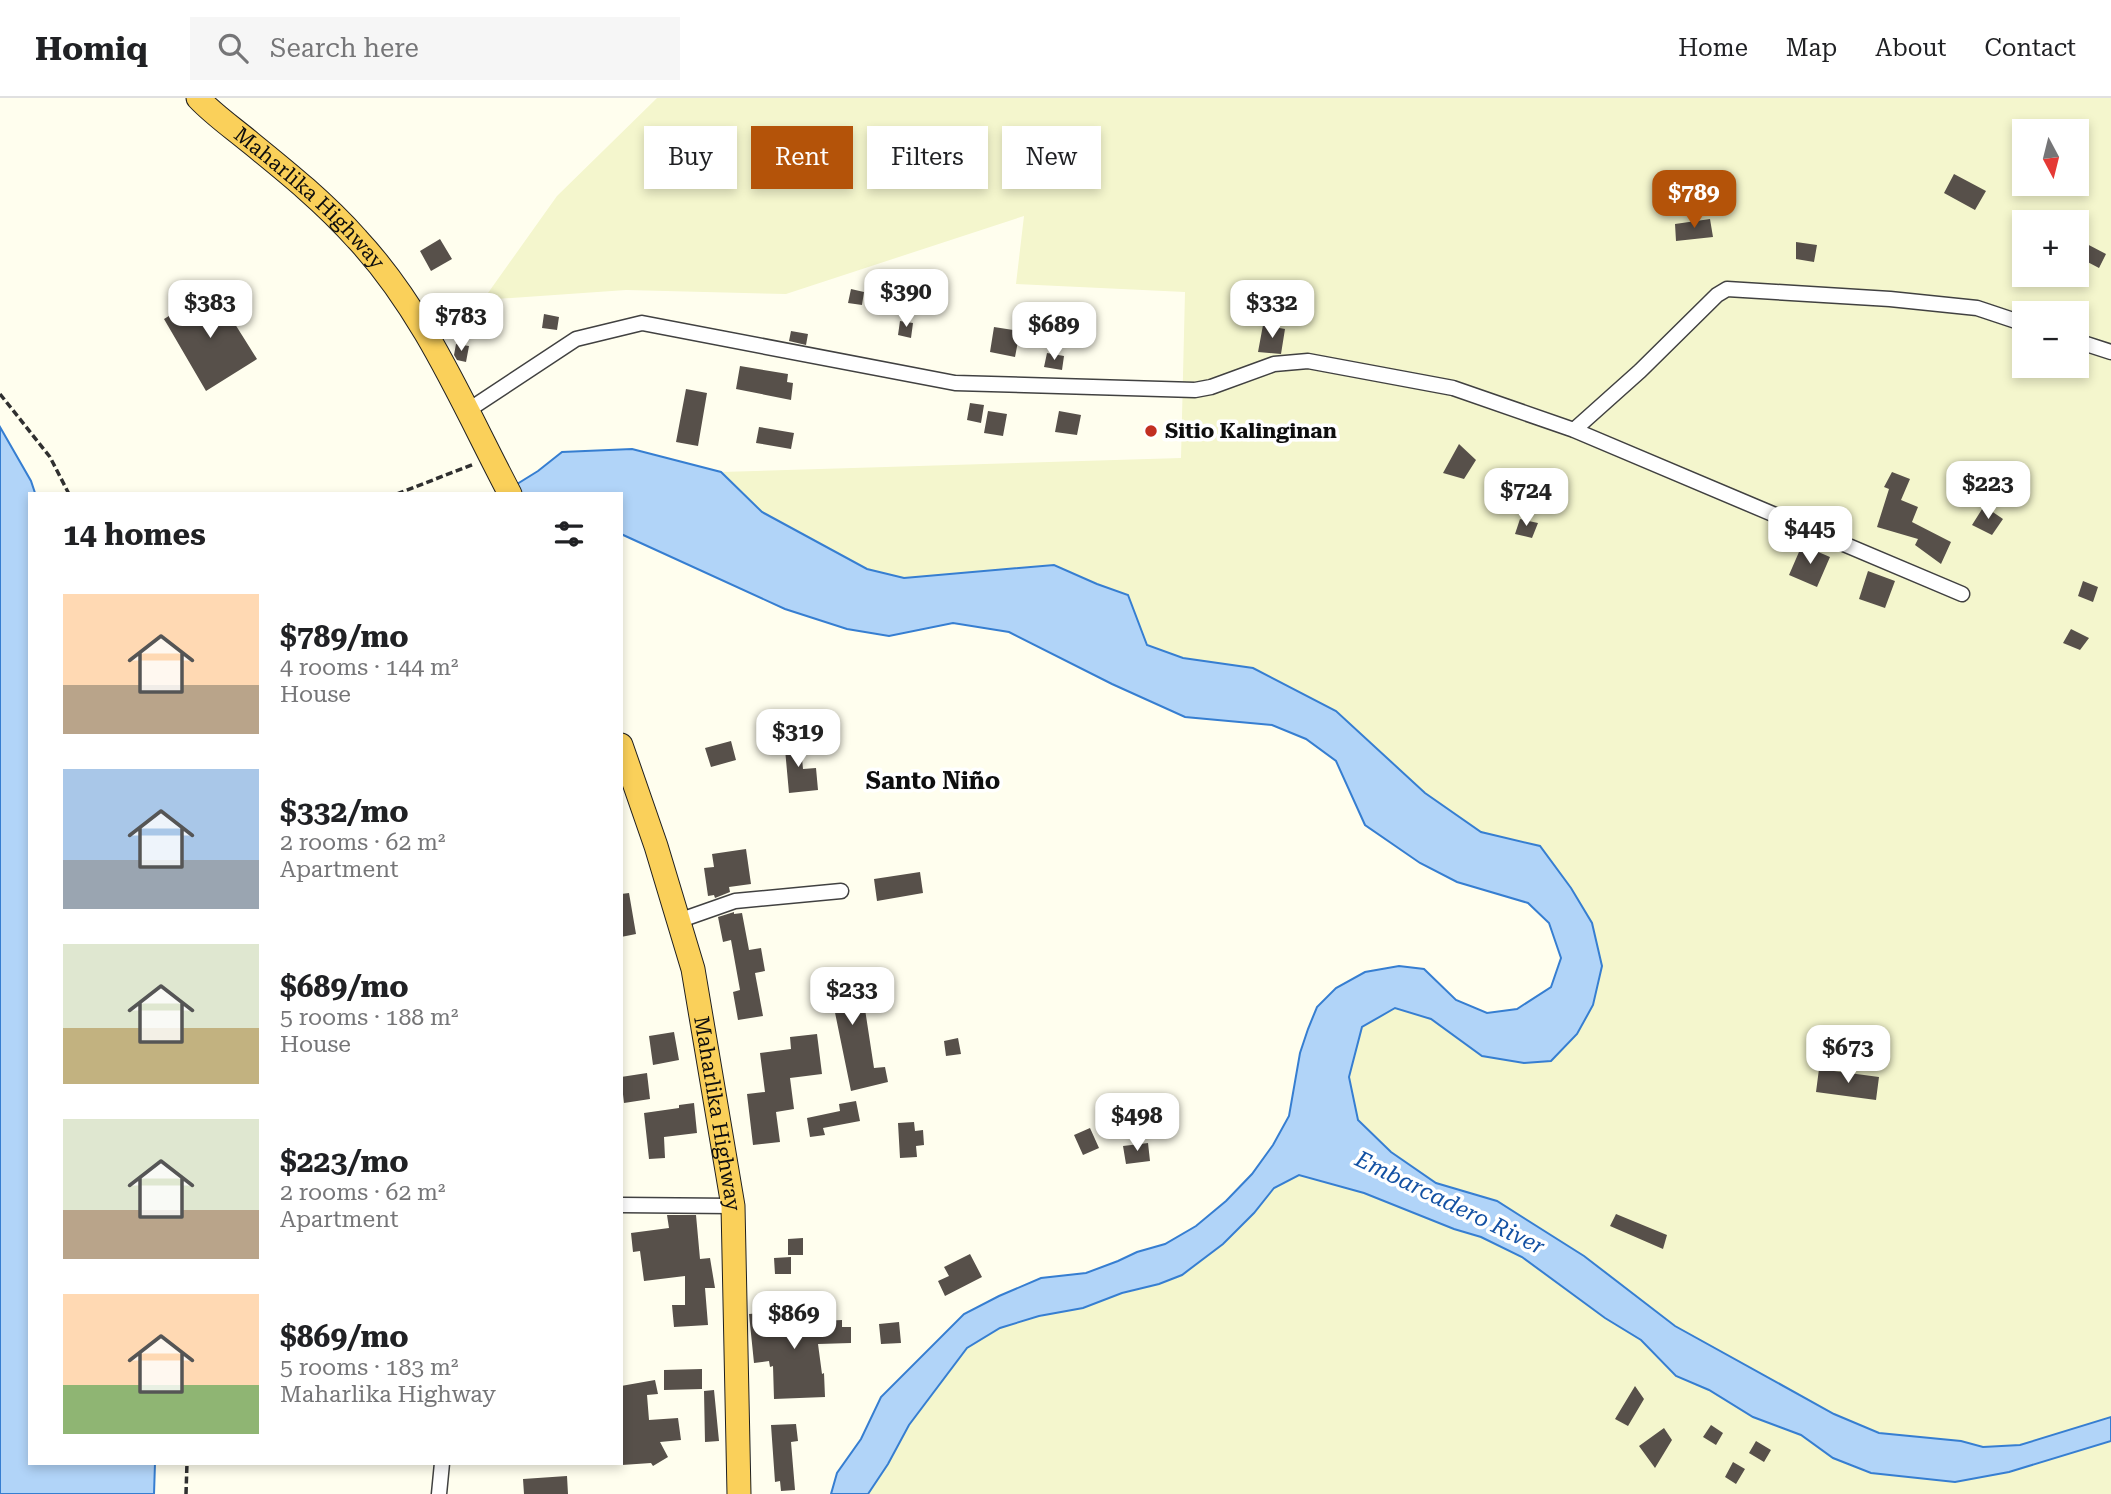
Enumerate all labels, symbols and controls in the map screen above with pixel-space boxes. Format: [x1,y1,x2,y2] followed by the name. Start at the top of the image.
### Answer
[190,17,680,80] search box
[35,29,148,68] text: Homiq
[214,29,252,67] icon: search
[270,33,419,63] text: Search here
[1678,34,1748,62] text: Home
[1786,34,1837,62] text: Map
[1875,34,1946,62] text: About
[1984,34,2076,62] text: Contact
[2012,119,2090,196] north arrow
[2012,119,2089,378] map controls
[229,122,390,274] street label: Maharlika Highway
[644,126,737,189] chip: Buy
[751,126,853,189] chip: Rent
[867,126,988,189] chip: Filters
[1002,126,1101,189] chip: New
[1653,170,1735,230] pin: $789
[1668,179,1720,206] text: $789
[2012,210,2089,287] button: +
[865,270,947,329] pin: $390
[880,278,932,305] text: $390
[169,280,251,340] pin: $383
[1231,280,1313,340] pin: $332
[184,289,236,316] text: $383
[1246,289,1298,316] text: $332
[420,294,502,353] pin: $783
[2012,301,2089,378] button: −
[435,302,487,329] text: $783
[1013,302,1095,362] pin: $689
[1028,311,1080,338] text: $689
[1165,419,1337,443] place label: Sitio Kalinginan
[1143,423,1159,439] marker: Sitio Kalinginan
[1947,462,2029,521] pin: $223
[1485,468,1567,528] pin: $724
[1962,470,2014,497] text: $223
[1500,477,1552,504] text: $724
[1769,506,1851,566] pin: $445
[550,515,588,553] icon: filters
[1784,515,1836,542] text: $445
[63,517,206,552] text: 14 homes
[280,619,409,654] text: $789/mo
[119,622,203,706] icon: home
[280,654,458,681] text: 4 rooms · 144 m²
[280,681,351,708] text: House
[757,710,839,769] pin: $319
[772,718,824,745] text: $319
[866,767,1000,795] district label: Santo Niño
[280,794,409,829] text: $332/mo
[119,797,203,881] icon: home
[280,829,446,856] text: 2 rooms · 62 m²
[280,856,399,883] text: Apartment
[811,968,893,1027] pin: $233
[280,969,409,1004] text: $689/mo
[119,972,203,1056] icon: home
[826,976,878,1003] text: $233
[280,1004,458,1031] text: 5 rooms · 188 m²
[689,1014,746,1213] street label: Maharlika Highway
[1807,1026,1889,1085] pin: $673
[280,1031,351,1058] text: House
[1822,1034,1874,1061] text: $673
[1096,1094,1178,1153] pin: $498
[1111,1102,1163,1129] text: $498
[280,1144,409,1179] text: $223/mo
[1350,1145,1549,1261] water label: Embarcadero River
[119,1147,203,1231] icon: home
[280,1179,446,1206] text: 2 rooms · 62 m²
[280,1206,399,1233] text: Apartment
[753,1292,835,1351] pin: $869
[768,1300,820,1327] text: $869
[280,1319,409,1354] text: $869/mo
[119,1322,203,1406] icon: home
[280,1354,458,1381] text: 5 rooms · 183 m²
[280,1381,496,1408] text: Maharlika Highway

